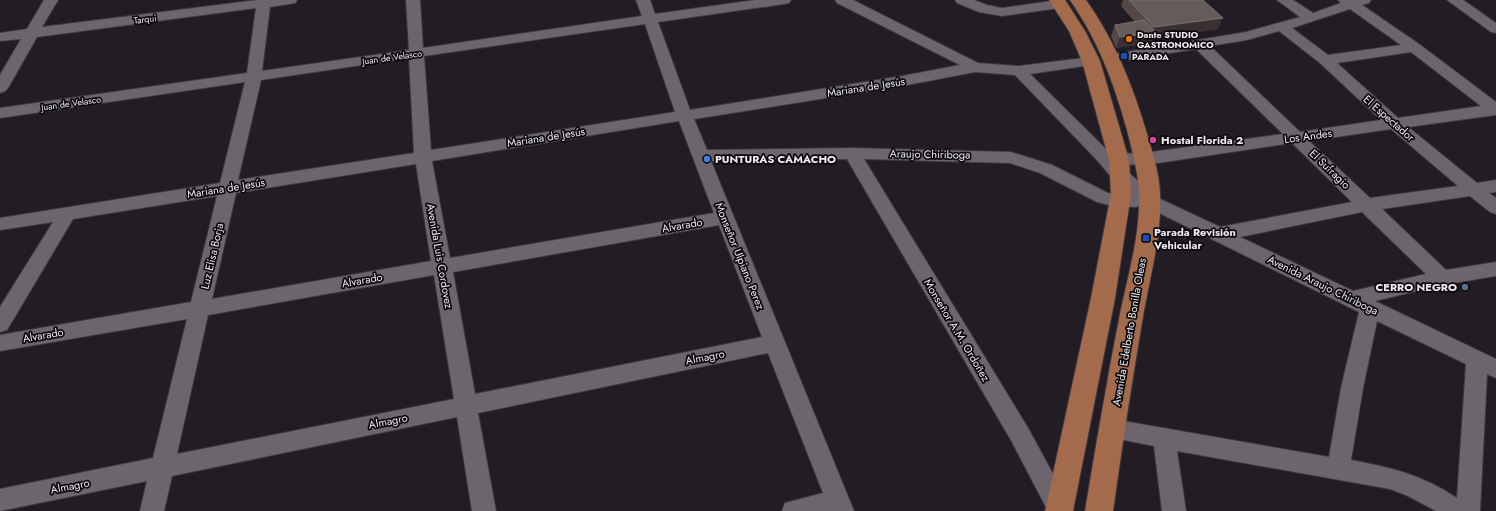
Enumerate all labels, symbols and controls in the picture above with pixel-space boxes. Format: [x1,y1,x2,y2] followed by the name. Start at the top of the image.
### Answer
[133,11,157,27] street label: Tarqui
[1137,28,1214,51] place label: Dante STUDIO GASTRONOMICO
[1124,34,1134,44] marker: Dante STUDIO GASTRONOMICO
[360,46,423,68] street label: Juan de Velasco
[1132,50,1169,63] place label: PARADA
[1119,51,1129,61] marker: PARADA
[826,73,907,101] street label: Mariana de Jesús
[1360,91,1418,145] street label: El Espectador
[39,92,102,114] street label: Juan de Velasco
[506,123,587,151] street label: Mariana de Jesús
[1283,125,1333,147] street label: Los Andes
[1161,132,1243,148] place label: Hostal Florida 2
[1148,135,1158,145] marker: Hostal Florida 2
[889,145,971,163] street label: Araujo Chiriboga
[1306,146,1354,192] street label: El Sufragio
[715,151,836,167] place label: PUNTURAS CAMACHO
[702,154,712,164] marker: PUNTURAS CAMACHO
[186,174,267,202] street label: Mariana de Jesús
[711,200,769,312] street label: Monseñor Ulpiano Perez
[423,202,457,310] street label: Avenida Luis Cordovez
[660,214,704,236] street label: Alvarado
[197,221,227,291] street label: Luz Elisa Borja
[1153,224,1236,253] place label: Parada Revisión Vehicular
[1141,233,1151,243] marker: Parada Revisión Vehicular
[1265,251,1381,319] street label: Avenida Araujo Chiriboga
[1108,256,1150,407] street label: Avenida Edelberto Bonilla Oleas
[340,269,384,291] street label: Alvarado
[920,276,994,384] street label: Monseñor A.M. Ordoñez
[1376,279,1457,295] place label: CERRO NEGRO
[1460,282,1470,292] marker: CERRO NEGRO
[21,324,65,346] street label: Alvarado
[684,345,726,369] street label: Almagro
[367,409,409,433] street label: Almagro
[49,474,91,498] street label: Almagro

